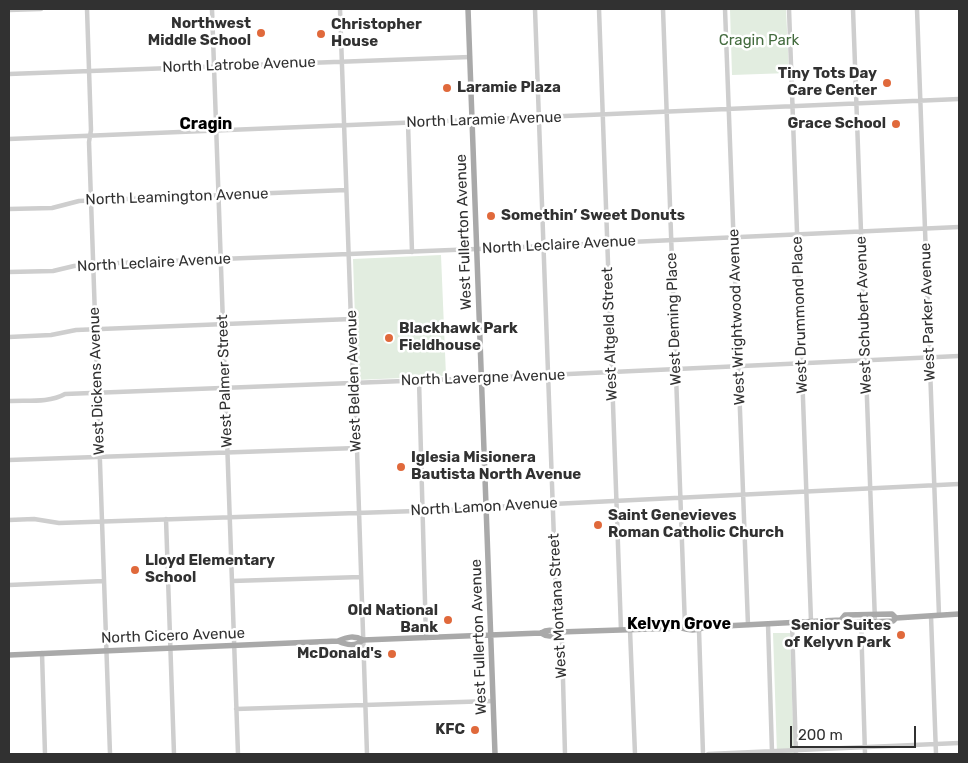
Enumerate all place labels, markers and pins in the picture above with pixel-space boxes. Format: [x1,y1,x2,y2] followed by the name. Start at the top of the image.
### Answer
[148,15,251,50] place label: Northwest Middle School
[331,16,422,51] place label: Christopher House
[255,27,267,39] marker: Northwest Middle School
[315,28,327,40] marker: Christopher House
[778,65,877,100] place label: Tiny Tots Day Care Center
[881,77,893,89] marker: Tiny Tots Day Care Center
[457,79,561,97] place label: Laramie Plaza
[441,82,453,94] marker: Laramie Plaza
[788,115,886,133] place label: Grace School
[890,118,902,130] marker: Grace School
[501,207,685,225] place label: Somethin’ Sweet Donuts
[485,210,497,222] marker: Somethin’ Sweet Donuts
[399,320,518,355] place label: Blackhawk Park Fieldhouse
[383,332,395,344] marker: Blackhawk Park Fieldhouse
[411,449,581,484] place label: Iglesia Misionera Bautista North Avenue
[395,461,407,473] marker: Iglesia Misionera Bautista North Avenue
[608,507,784,542] place label: Saint Genevieves Roman Catholic Church
[592,519,604,531] marker: Saint Genevieves Roman Catholic Church
[145,552,275,587] place label: Lloyd Elementary School
[129,564,141,576] marker: Lloyd Elementary School
[348,602,438,637] place label: Old National Bank
[442,614,454,626] marker: Old National Bank
[784,617,891,652] place label: Senior Suites of Kelyvn Park
[895,629,907,641] marker: Senior Suites of Kelyvn Park
[297,645,382,663] place label: McDonald's
[386,648,398,660] marker: McDonald's
[435,721,465,739] place label: KFC
[469,724,481,736] marker: KFC

